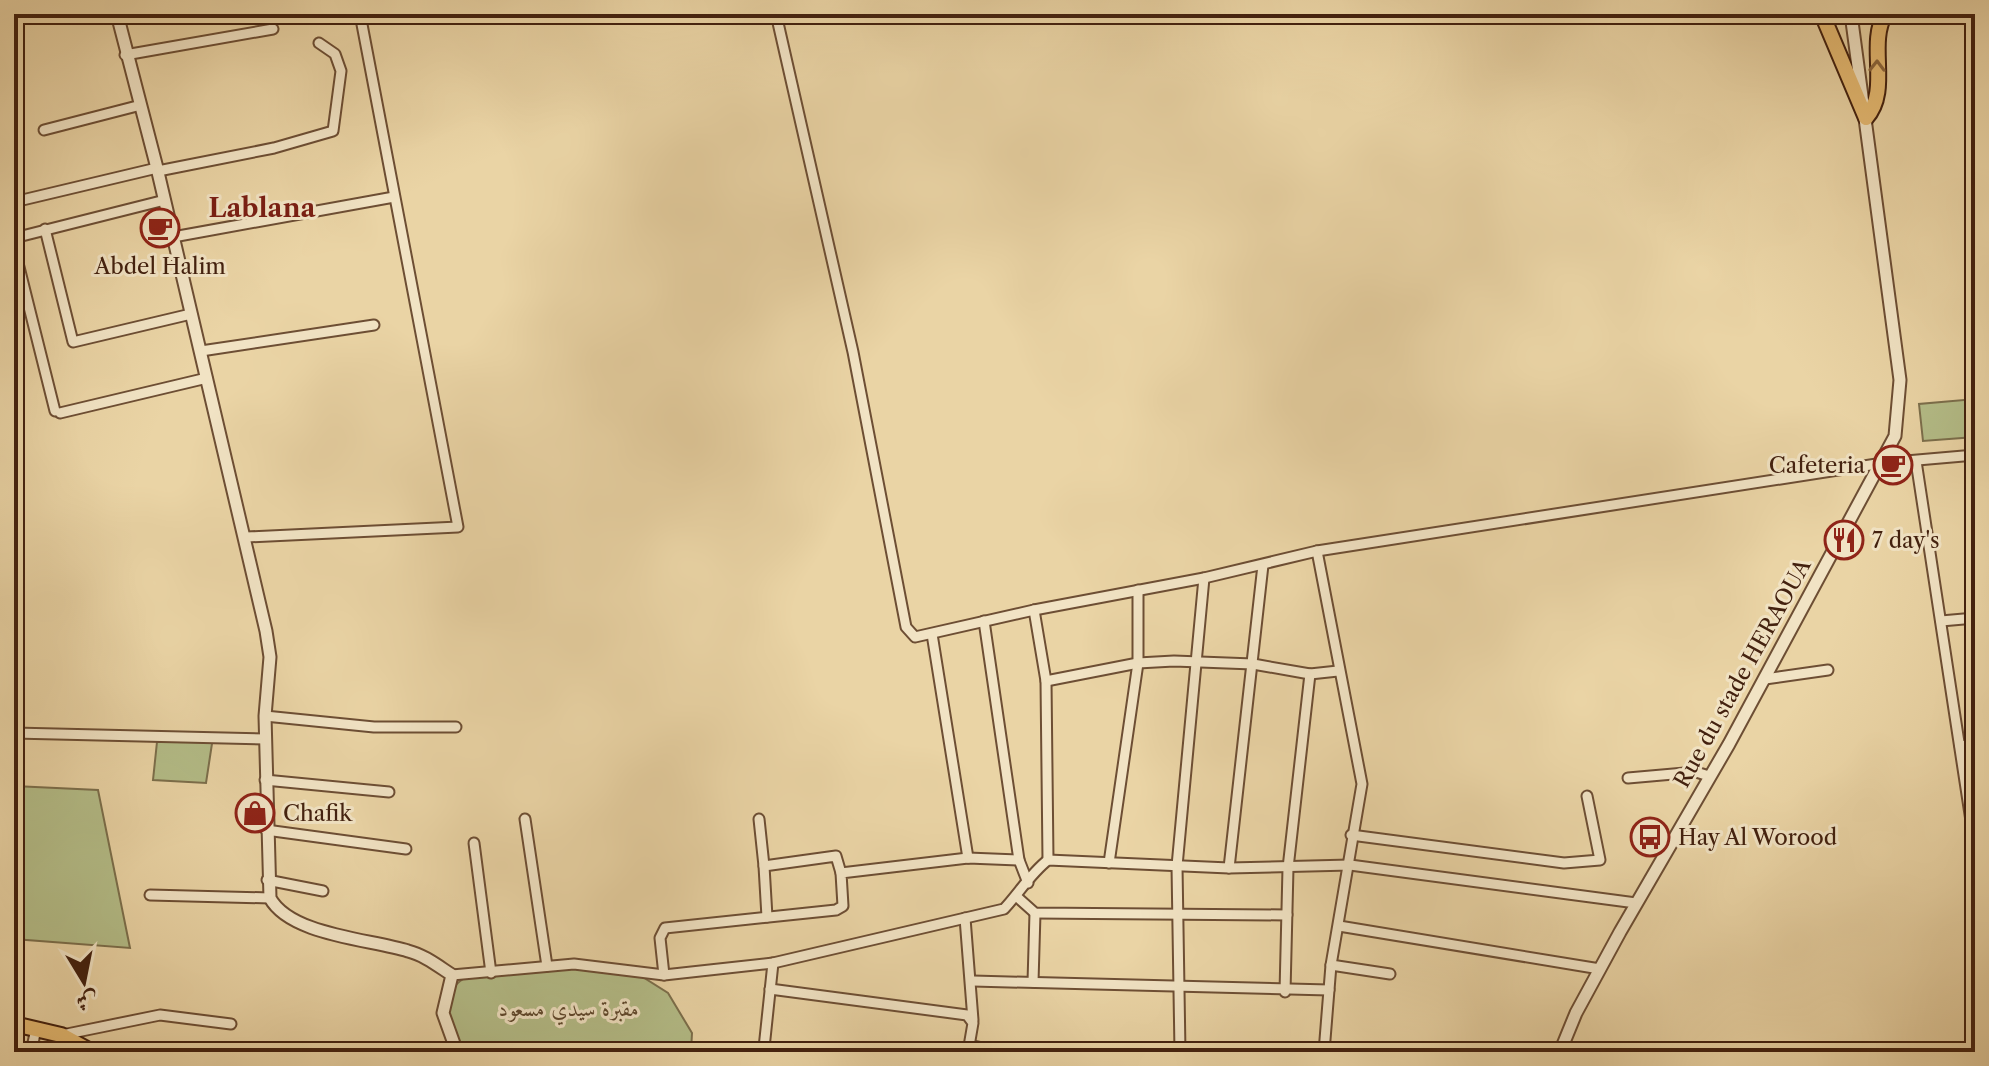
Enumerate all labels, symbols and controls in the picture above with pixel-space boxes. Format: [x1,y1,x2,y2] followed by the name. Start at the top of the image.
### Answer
[1869,59,1886,72] one-way arrow
[208,192,316,224] district label: Lablana
[139,207,181,249] cafe icon: Abdel Halim
[93,253,226,280] place label: Abdel Halim
[1872,444,1914,486] cafe icon: Cafeteria
[1769,452,1865,479] place label: Cafeteria
[1823,519,1865,561] restaurant icon: 7 day's
[1872,527,1940,554] place label: 7 day's
[1668,554,1817,792] street label: Rue du stade HERAOUA
[234,792,276,834] shop icon: Chafik
[283,800,353,827] place label: Chafik
[1629,816,1671,858] bus stop icon: Hay Al Worood
[1678,824,1837,851] place label: Hay Al Worood
[44,942,124,1022] north arrow
[74,986,100,1016] text: ش
[499,995,639,1026] park label: مقبرة سيدي مسعود

